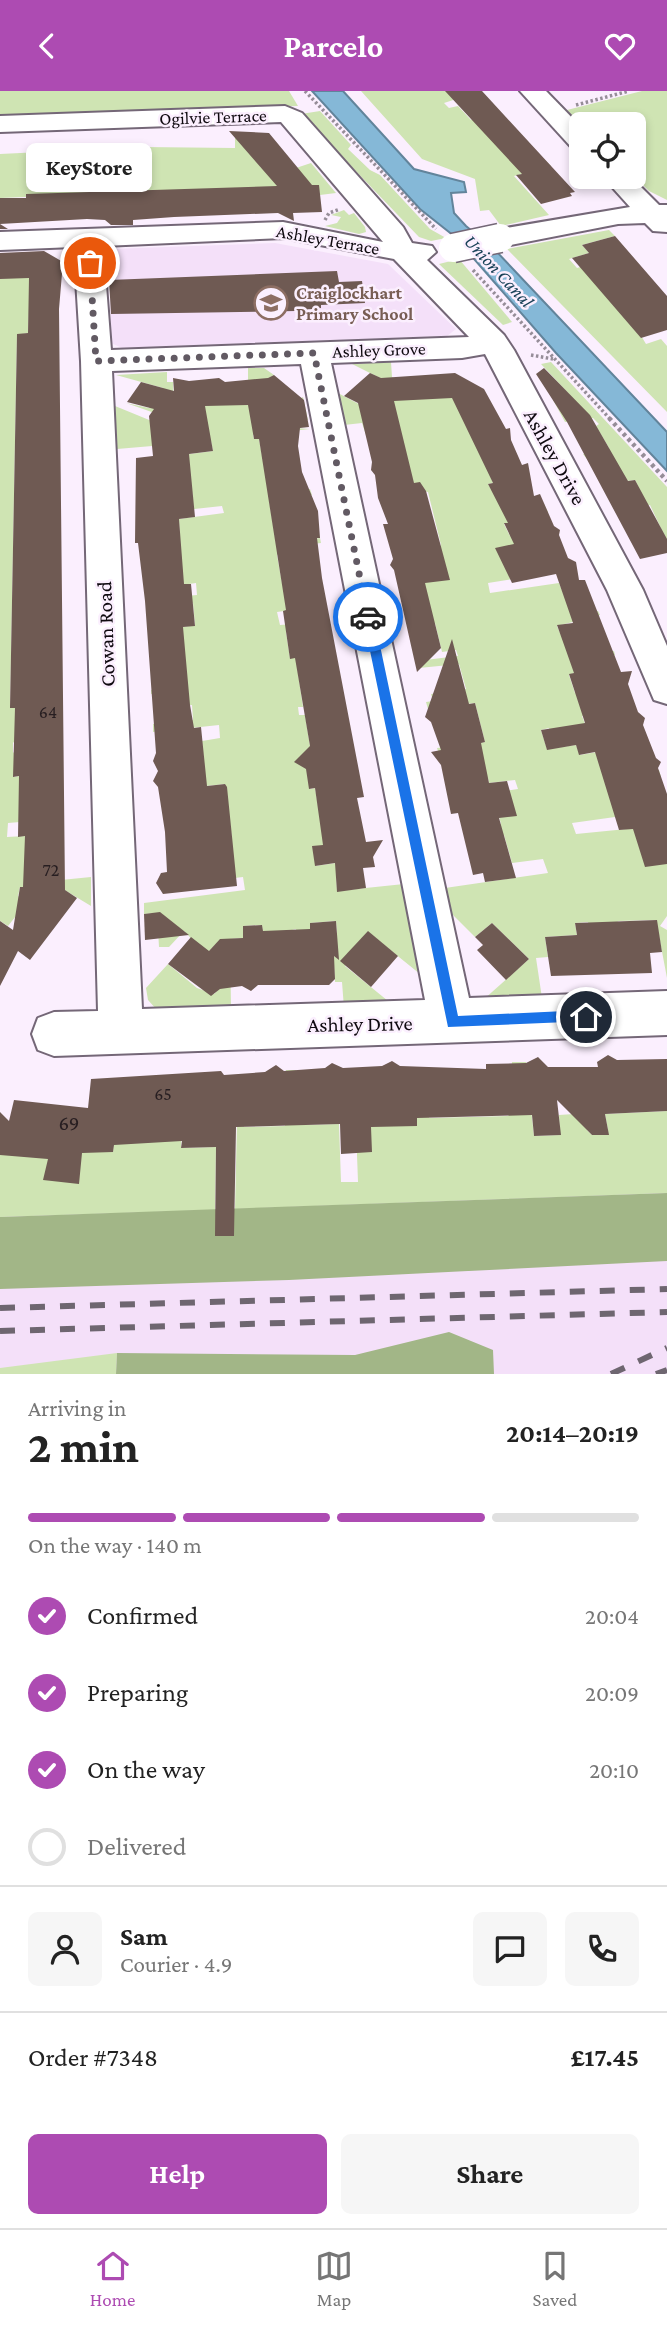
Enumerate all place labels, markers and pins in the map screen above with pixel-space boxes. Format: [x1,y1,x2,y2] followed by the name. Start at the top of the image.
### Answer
[27,144,153,193] callout: KeyStore
[60,233,120,293] pin
[296,283,413,324] place label: Craiglockhart Primary School
[252,284,290,322] school or university icon: Craiglockhart Primary School
[556,987,616,1047] pin

